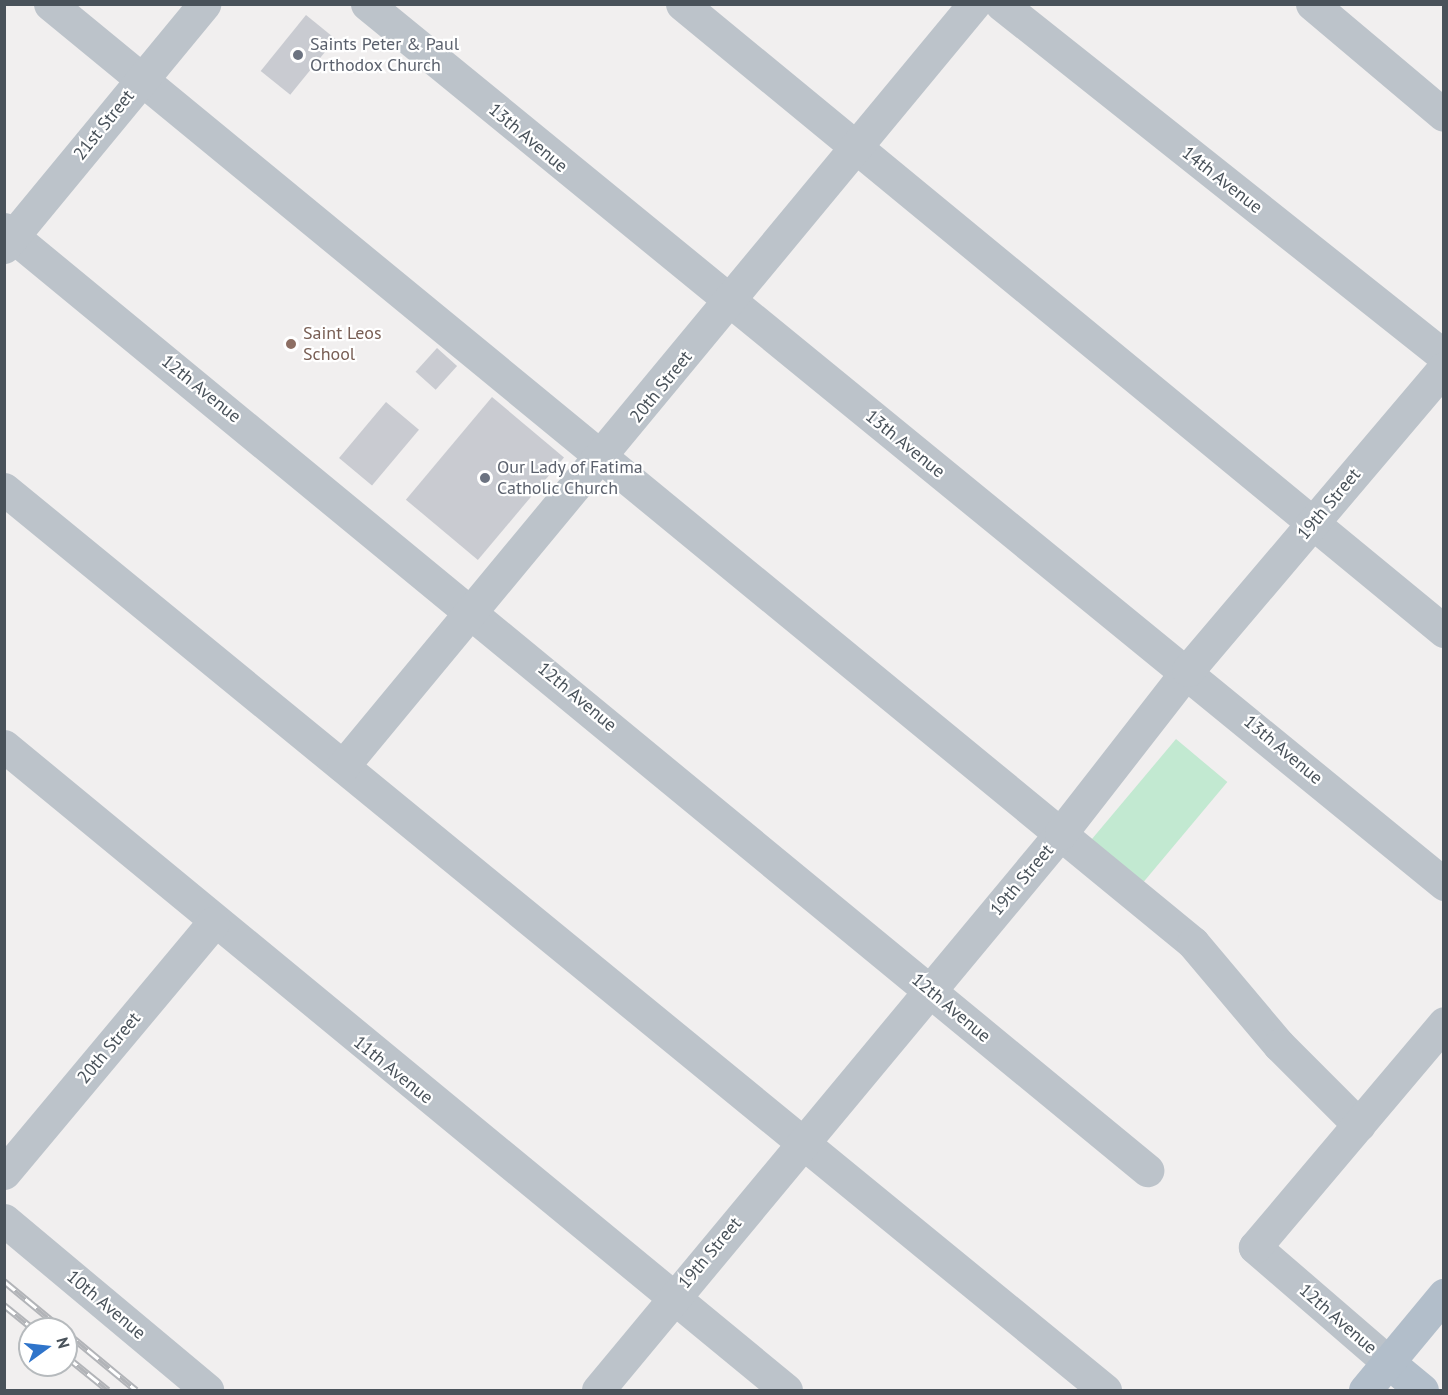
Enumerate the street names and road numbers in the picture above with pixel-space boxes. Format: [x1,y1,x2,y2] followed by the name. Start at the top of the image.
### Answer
[69,86,139,164] street label: 21st Street
[484,99,572,177] street label: 13th Avenue
[1177,142,1267,218] street label: 14th Avenue
[625,347,697,427] street label: 20th Street
[157,350,245,428] street label: 12th Avenue
[861,405,949,483] street label: 13th Avenue
[1293,464,1365,544] street label: 19th Street
[533,658,621,736] street label: 12th Avenue
[1239,711,1327,789] street label: 13th Avenue
[986,840,1058,920] street label: 19th Street
[907,969,995,1047] street label: 12th Avenue
[73,1008,145,1088] street label: 20th Street
[349,1031,437,1109] street label: 11th Avenue
[674,1213,746,1293] street label: 19th Street
[62,1266,150,1344] street label: 10th Avenue
[1294,1279,1382,1359] street label: 12th Avenue

